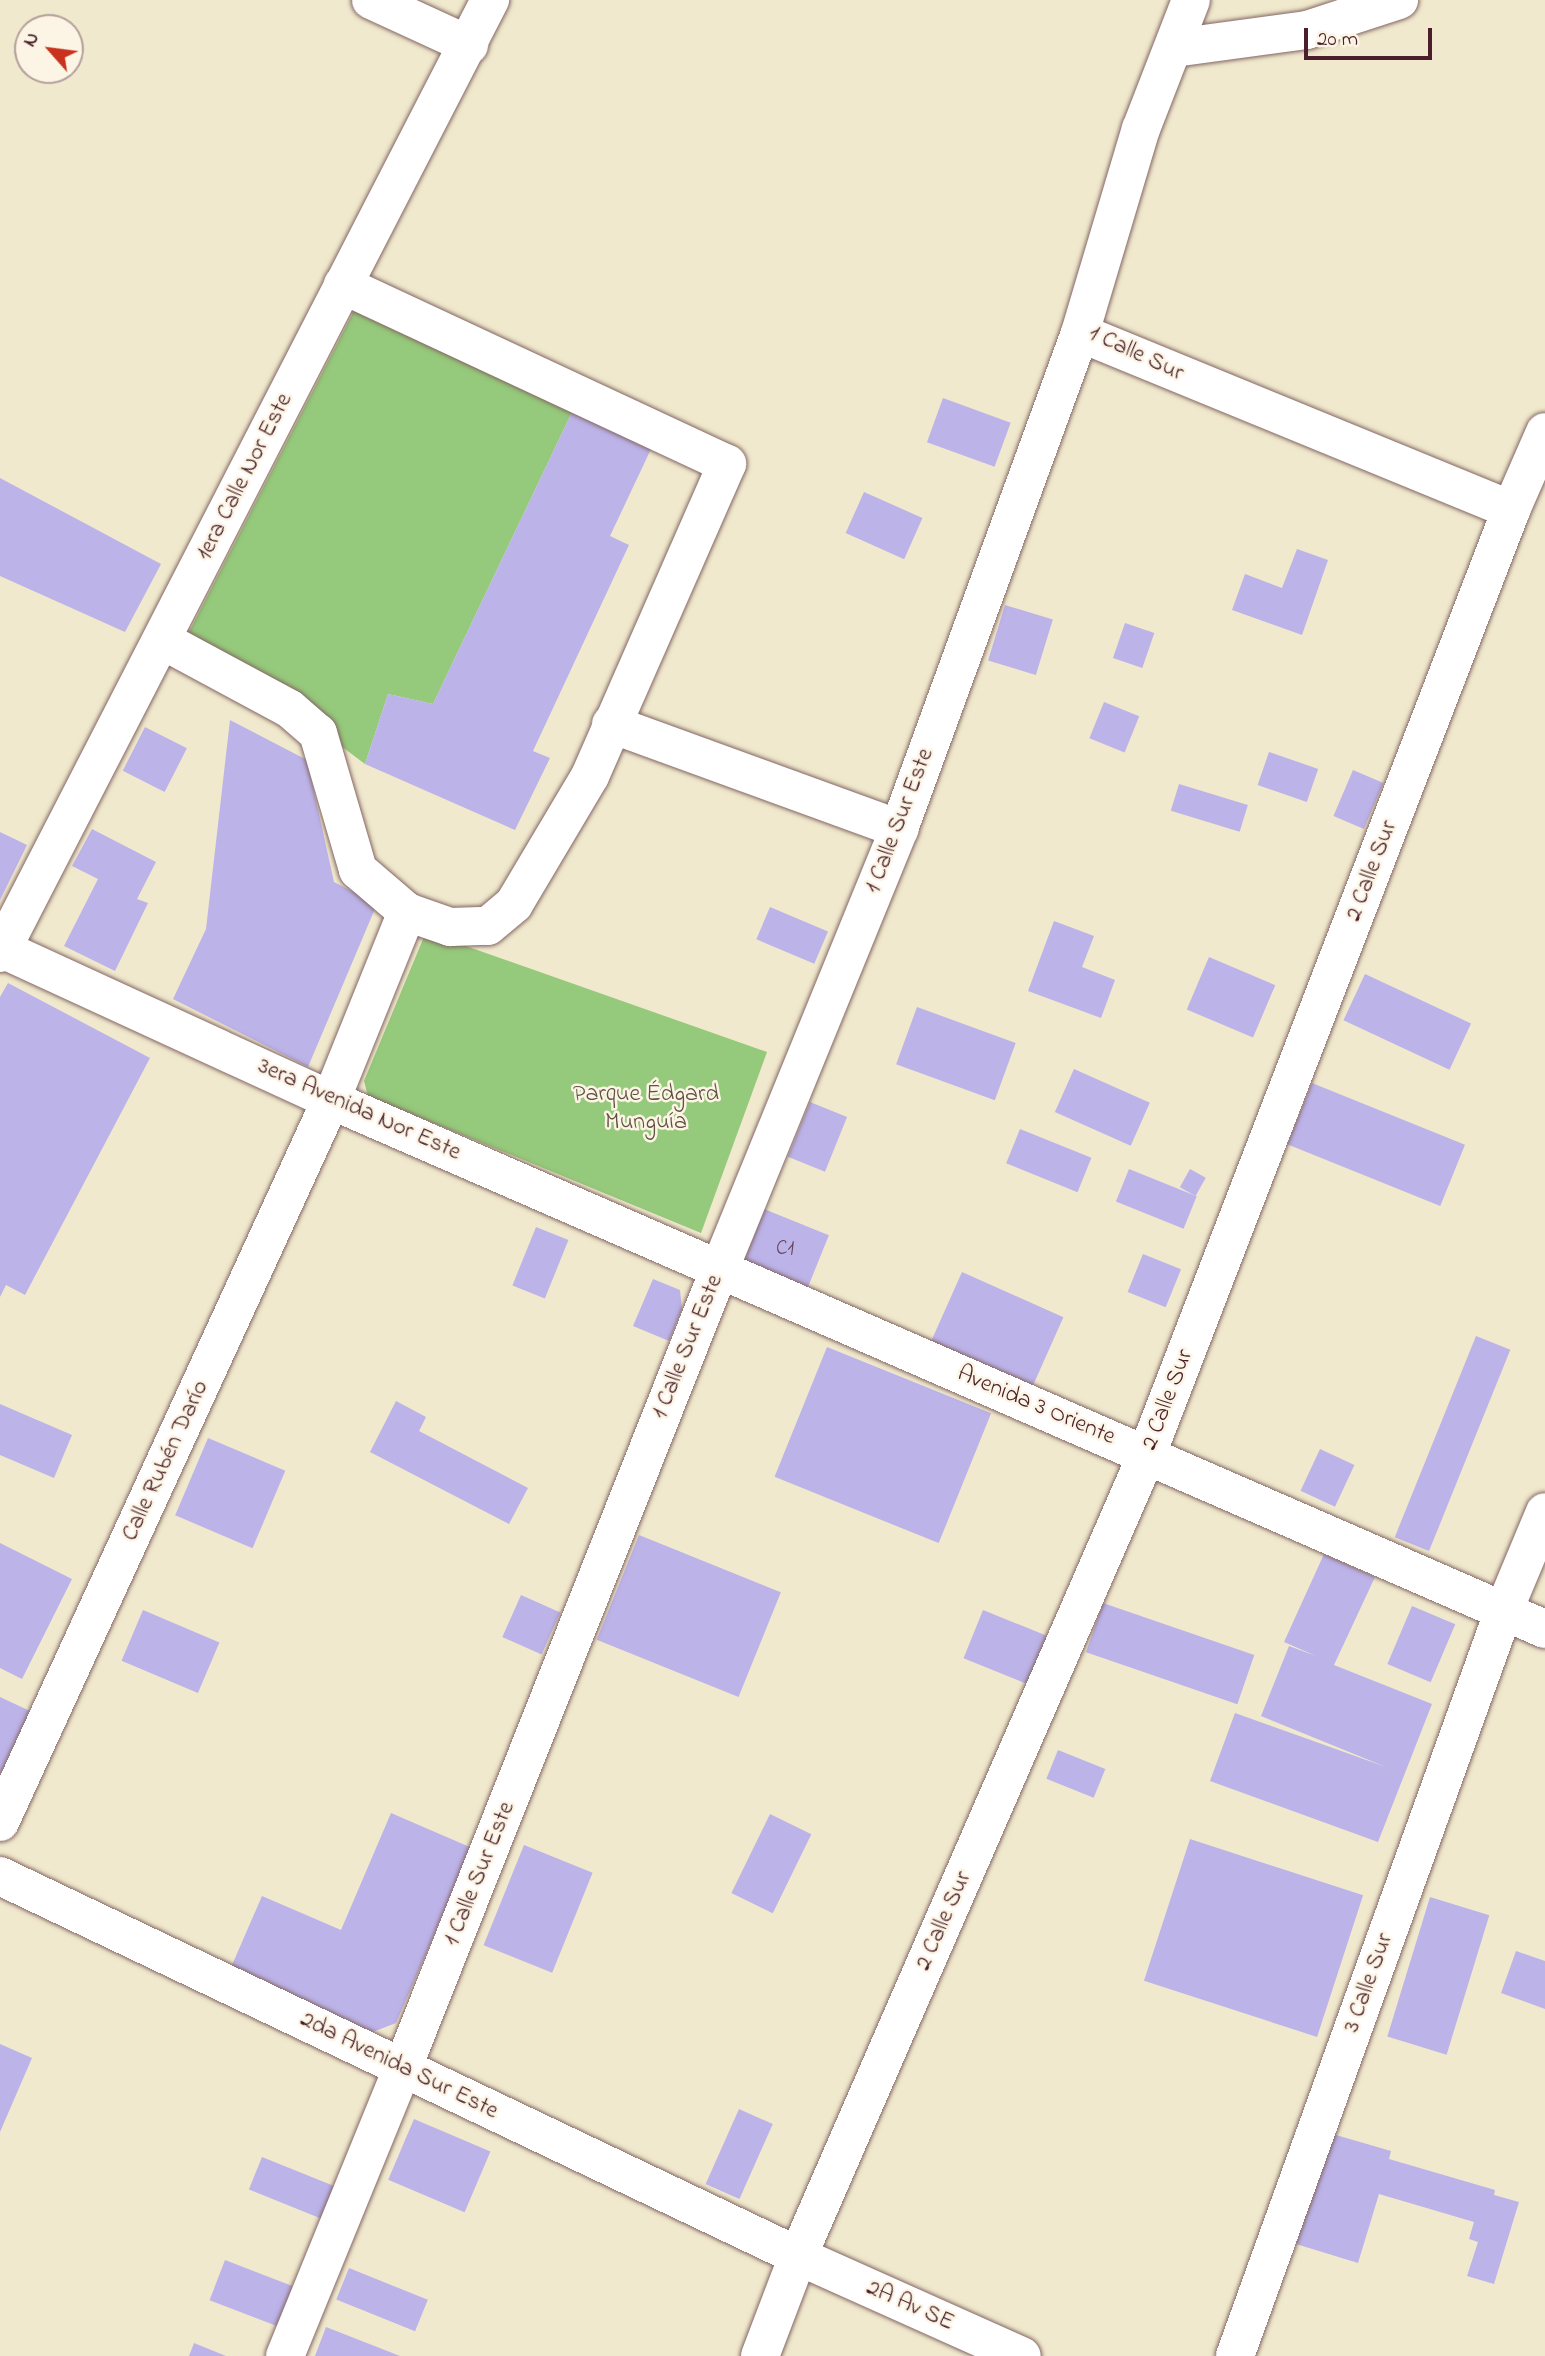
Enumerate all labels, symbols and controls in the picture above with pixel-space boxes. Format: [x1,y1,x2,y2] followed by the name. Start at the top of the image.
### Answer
[14,14,84,84] north arrow
[1307,14,1435,58] scale bar
[1317,25,1358,55] text: 20 m
[17,28,47,52] text: N
[1084,320,1188,388] street label: 1 Calle Sur
[191,389,299,565] street label: 1era Calle Nor Este
[859,745,941,897] street label: 1 Calle Sur Este
[1340,817,1404,925] street label: 2 Calle Sur
[253,1052,465,1168] street label: 3era Avenida Nor Este
[573,1081,719,1137] park label: Parque Édgard Munguía
[776,1236,794,1262] house number: C1
[646,1271,730,1423] street label: 1 Calle Sur Este
[1136,1346,1200,1454] street label: 2 Calle Sur
[953,1360,1119,1452] street label: Avenida 3 Oriente
[116,1376,216,1546] street label: Calle Rubén Darío
[438,1798,522,1950] street label: 1 Calle Sur Este
[909,1867,979,1975] street label: 2 Calle Sur
[1338,1930,1400,2036] street label: 3 Calle Sur
[295,2006,503,2126] street label: 2da Avenida Sur Este
[862,2274,958,2338] street label: 2A Av SE

